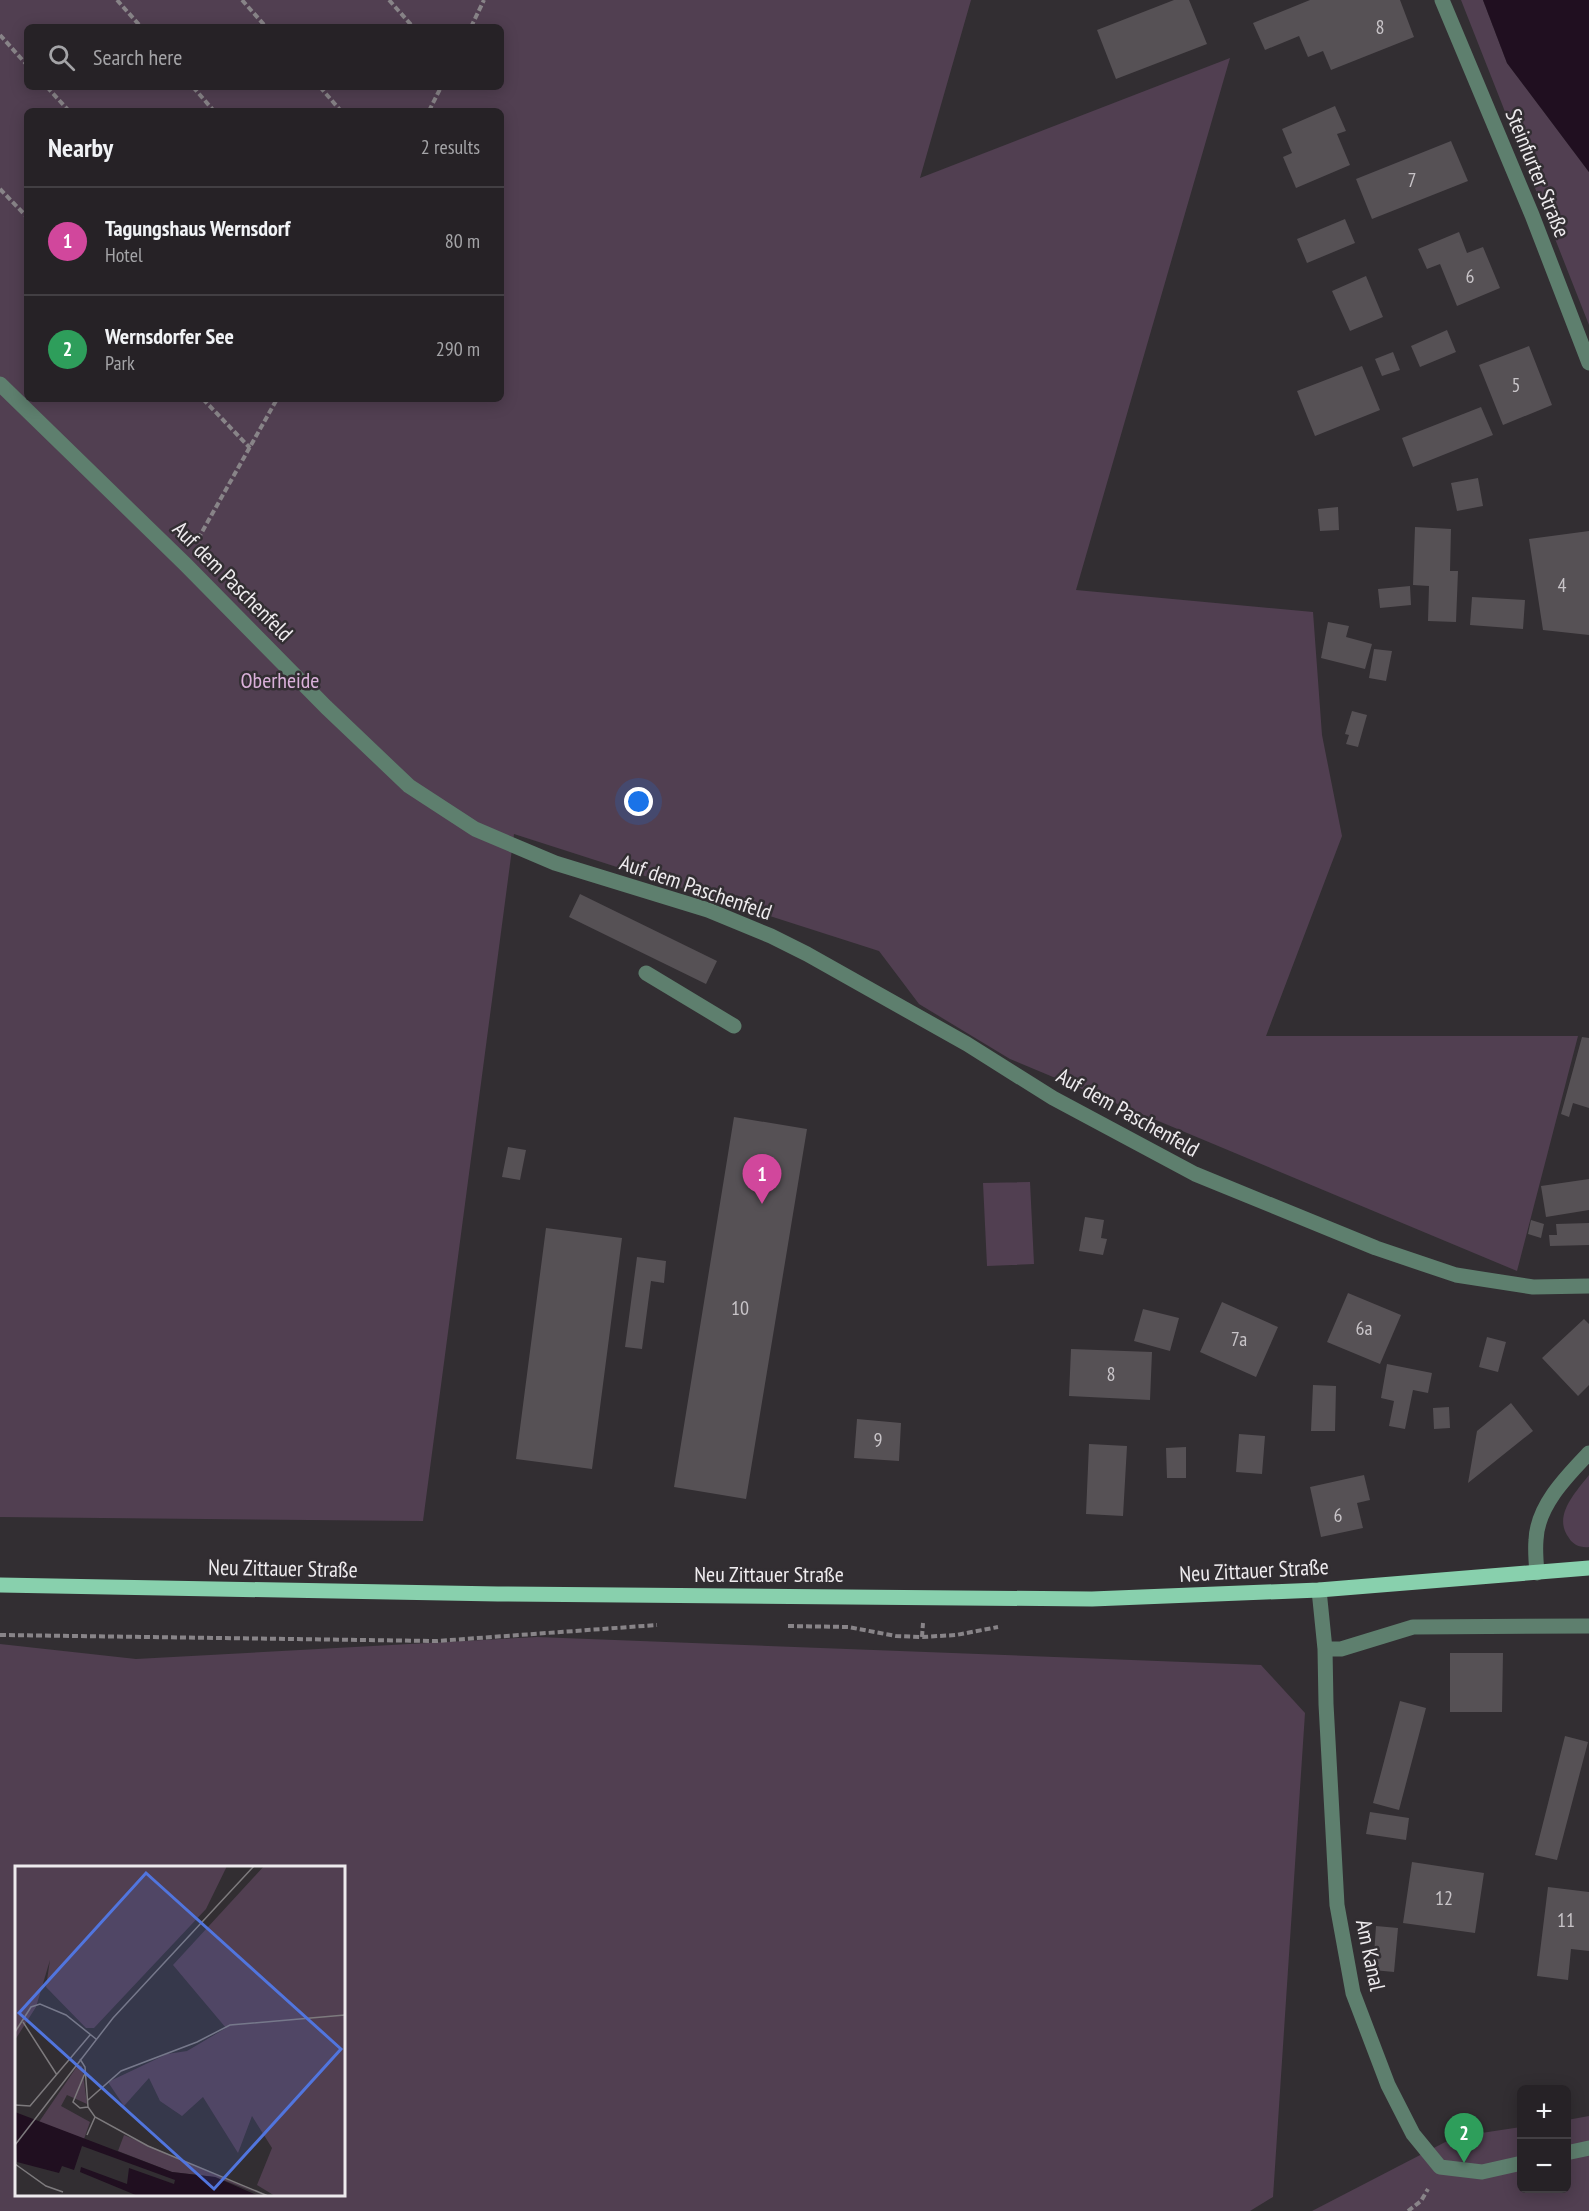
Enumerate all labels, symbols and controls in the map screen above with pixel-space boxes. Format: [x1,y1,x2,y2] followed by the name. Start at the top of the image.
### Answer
[1376,14,1385,40] house number: 8
[24,24,504,90] search box
[45,41,78,74] icon: search
[93,43,182,71] text: Search here
[1499,105,1577,241] street label: Steinfurter Straße
[48,131,113,164] text: Nearby
[421,134,480,160] text: 2 results
[1408,167,1417,193] house number: 7
[105,214,290,242] text: Tagungshaus Wernsdorf
[63,228,72,254] text: 1
[445,228,480,254] text: 80 m
[105,242,143,268] text: Hotel
[1466,263,1475,289] house number: 6
[105,322,234,350] text: Wernsdorfer See
[63,336,72,362] text: 2
[436,336,480,362] text: 290 m
[105,350,135,376] text: Park
[1512,372,1521,398] house number: 5
[167,515,299,647] street label: Auf dem Paschenfeld
[1558,572,1567,598] house number: 4
[241,666,319,694] park label: Oberheide
[624,787,653,816] your location
[616,848,776,926] street label: Auf dem Paschenfeld
[1052,1061,1204,1163] street label: Auf dem Paschenfeld
[742,1154,782,1204] pin: 1
[731,1295,749,1321] house number: 10
[1356,1315,1373,1341] house number: 6a
[1231,1326,1247,1352] house number: 7a
[1107,1361,1116,1387] house number: 8
[874,1427,883,1453] house number: 9
[1334,1502,1343,1528] house number: 6
[1179,1552,1329,1588] street label: Neu Zittauer Straße
[208,1553,358,1583] street label: Neu Zittauer Straße
[694,1560,844,1588] street label: Neu Zittauer Straße
[15,1866,345,2196] inset map
[1435,1885,1453,1911] house number: 12
[1557,1907,1575,1933] house number: 11
[1350,1917,1392,1994] street label: Am Kanal
[1517,2085,1571,2193] map controls
[1517,2085,1571,2139] button: +
[1444,2114,1484,2163] pin: 2
[1517,2139,1571,2193] button: −

